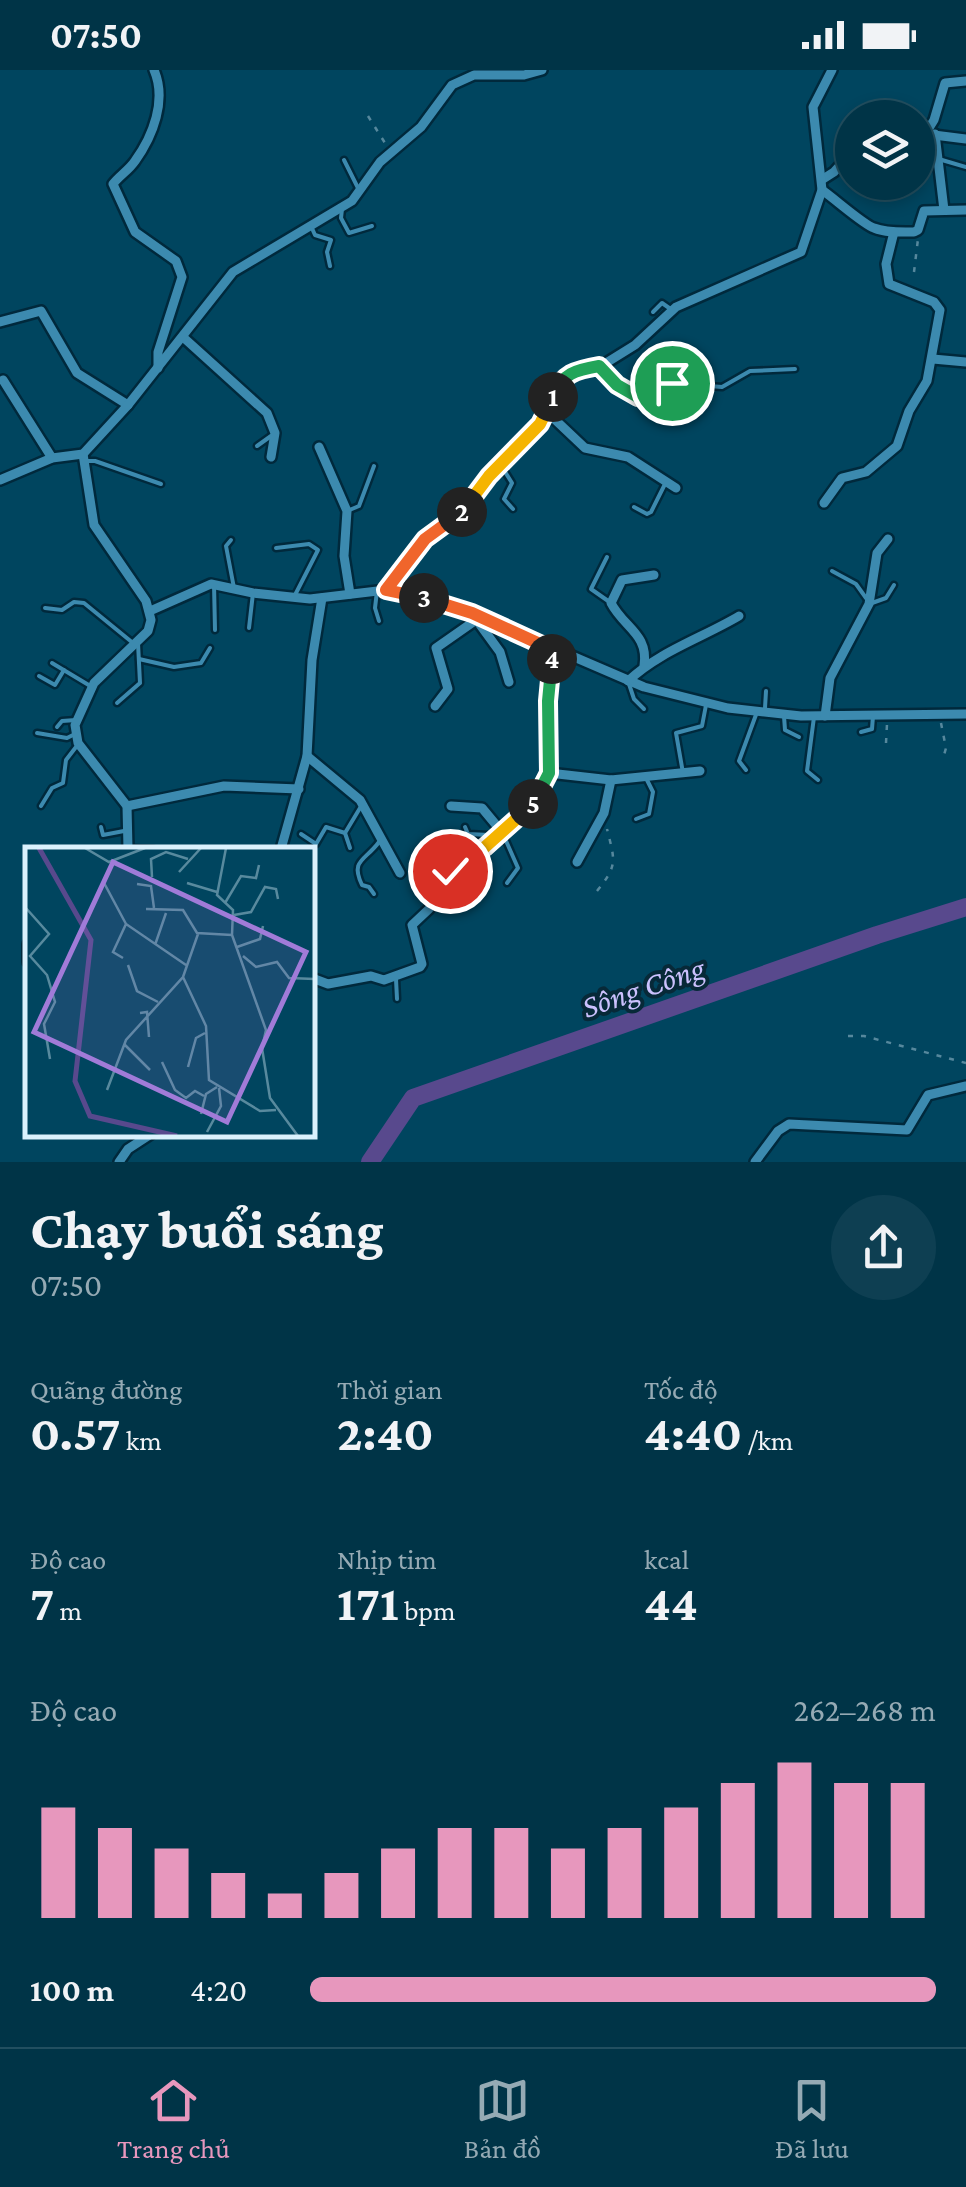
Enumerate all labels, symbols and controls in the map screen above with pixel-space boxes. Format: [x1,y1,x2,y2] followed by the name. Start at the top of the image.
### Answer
[50,14,142,56] text: 07:50
[835,100,935,200] map controls
[835,100,935,200] button: layers
[630,341,715,426] pin
[645,356,700,411] icon: arrive
[528,372,578,422] pin: 1
[548,381,558,412] text: 1
[437,487,487,537] pin: 2
[455,496,469,527] text: 2
[399,573,449,623] pin: 3
[417,582,431,613] text: 3
[527,634,577,684] pin: 4
[544,643,560,674] text: 4
[508,779,558,829] pin: 5
[526,788,540,819] text: 5
[408,829,493,914] pin
[423,844,478,899] icon: check
[25,847,315,1137] inset map
[577,949,710,1025] water label: Sông Công
[831,1195,936,1300] button: share
[30,1199,384,1260] text: Chạy buổi sáng
[30,1267,102,1303] text: 07:50
[30,1374,182,1405] text: Quãng đường
[337,1374,443,1405] text: Thời gian
[644,1374,718,1405] text: Tốc độ
[30,1405,121,1461] text: 0.57
[337,1405,434,1461] text: 2:40
[644,1405,742,1461] text: 4:40
[121,1425,162,1456] text: km
[742,1425,793,1456] text: /km
[30,1544,106,1575] text: Độ cao
[337,1544,437,1575] text: Nhịp tim
[644,1544,689,1575] text: kcal
[30,1575,54,1631] text: 7
[337,1575,399,1631] text: 171
[644,1575,698,1631] text: 44
[54,1595,82,1626] text: m
[399,1595,455,1626] text: bpm
[30,1692,117,1728] text: Độ cao
[794,1692,936,1728] text: 262–268 m
[30,1972,114,2008] text: 100 m
[190,1972,247,2008] text: 4:20
[117,2073,230,2164] tab: Trang chủ
[464,2073,541,2164] tab: Bản đồ
[775,2073,849,2164] tab: Đã lưu

